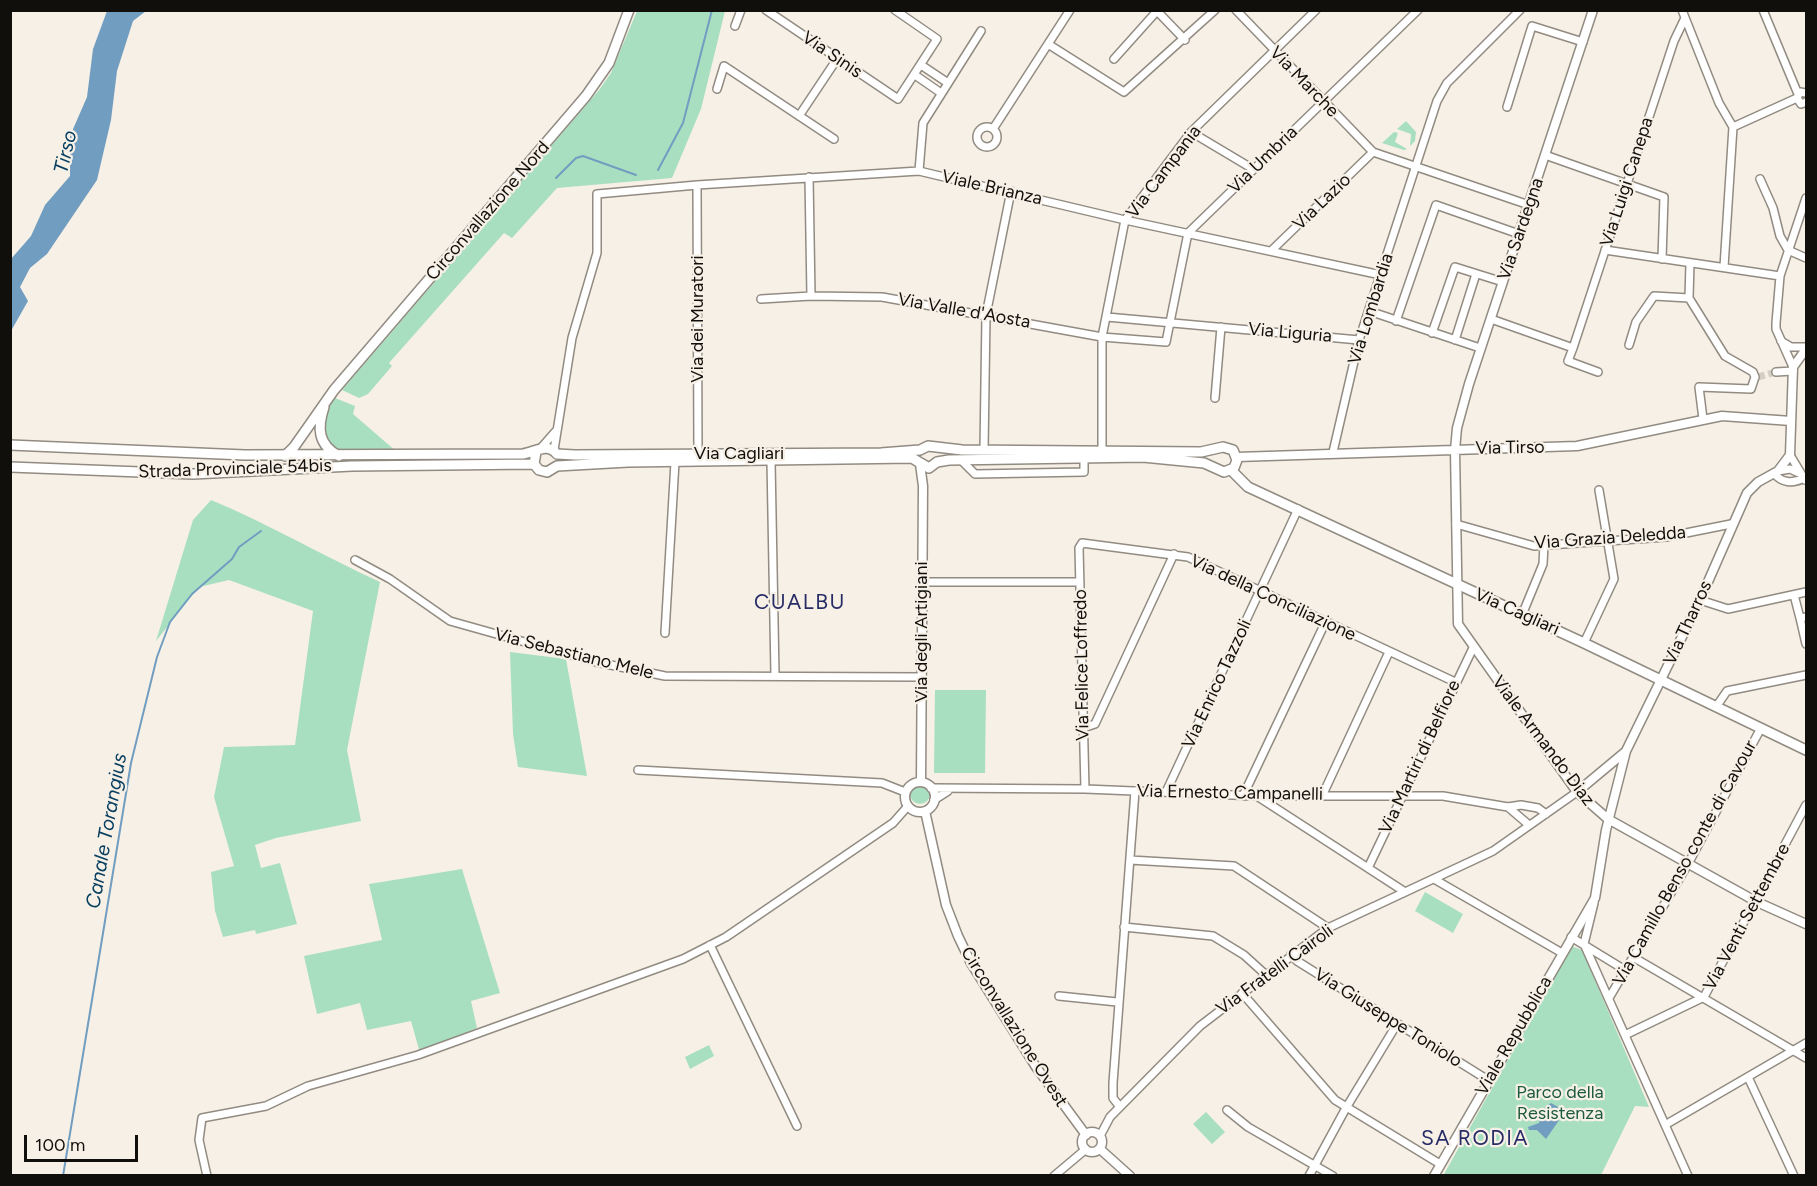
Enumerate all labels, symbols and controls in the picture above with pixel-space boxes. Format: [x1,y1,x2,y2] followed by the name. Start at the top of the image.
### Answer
[798,27,866,83] street label: Via Sinis
[1265,42,1343,122] street label: Via Marche
[1596,115,1658,249] street label: Via Luigi Canepa
[1122,121,1206,223] street label: Via Campania
[1224,122,1302,198] street label: Via Umbria
[49,128,83,176] water label: Tirso
[422,137,554,285] street label: Circonvallazione Nord
[940,166,1044,210] street label: Viale Brianza
[1289,169,1355,235] street label: Via Lazio
[1493,175,1549,283] street label: Via Sardegna
[1344,251,1398,367] street label: Via Lombardia
[687,255,709,383] street label: Via dei Muratori
[896,289,1032,333] street label: Via Valle d'Aosta
[1247,319,1333,347] street label: Via Liguria
[1475,437,1545,459] street label: Via Tirso
[694,443,784,465] street label: Via Cagliari
[138,455,332,483] street label: Strada Provinciale 54bis
[1533,522,1687,554] street label: Via Grazia Deledda
[1187,550,1359,646] street label: Via della Conciliazione
[911,561,933,703] street label: Via degli Artigiani
[1659,577,1717,669] street label: Via Tharros
[1471,584,1563,640] street label: Via Cagliari
[1070,589,1094,741] street label: Via Felice Loffredo
[754,590,846,616] district label: CUALBU
[1178,616,1256,752] street label: Via Enrico Tazzoli
[492,624,656,684] street label: Via Sebastiano Mele
[1487,672,1599,810] street label: Viale Armando Diaz
[1375,676,1465,838] street label: Via Martiri di Belfiore
[1608,737,1762,989] street label: Via Camillo Benso conte di Cavour
[82,751,132,911] water label: Canale Torangius
[1137,781,1323,805] street label: Via Ernesto Campanelli
[1699,840,1795,994] street label: Via Venti Settembre
[1212,920,1338,1020] street label: Via Fratelli Cairoli
[956,943,1072,1111] street label: Circonvallazione Ovest
[1310,964,1466,1072] street label: Via Giuseppe Toniolo
[1471,973,1557,1099] street label: Viale Repubblica
[1516,1082,1604,1124] park label: Parco della Resistenza
[27,1123,141,1161] scale bar
[1421,1126,1529,1152] district label: SA RODIA
[35,1134,85,1156] text: 100 m

